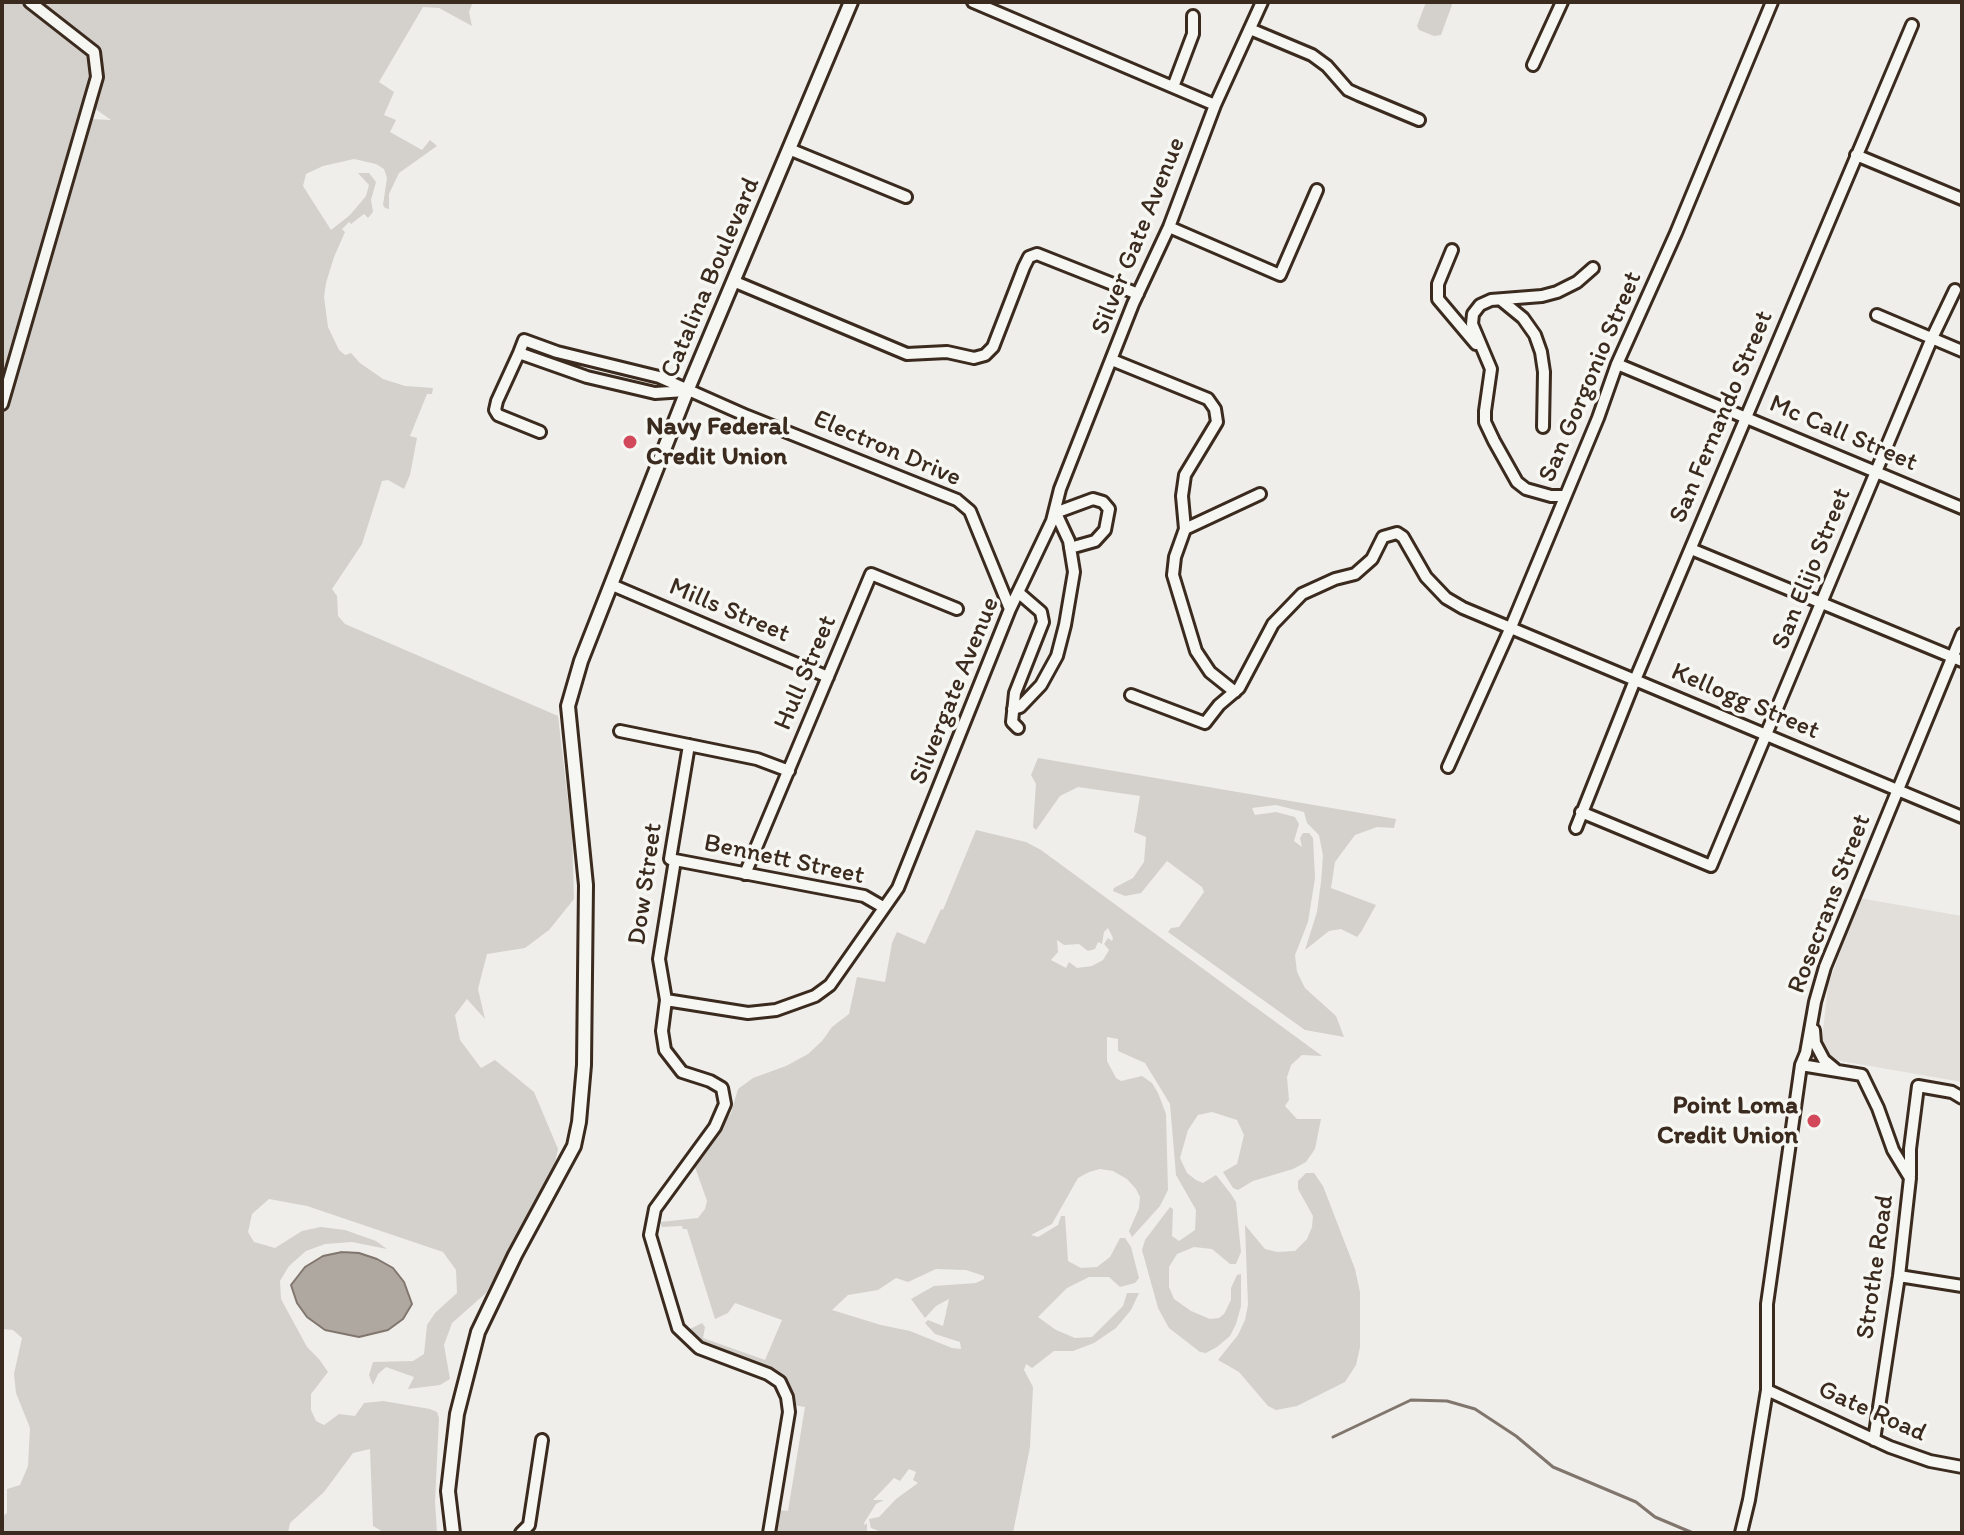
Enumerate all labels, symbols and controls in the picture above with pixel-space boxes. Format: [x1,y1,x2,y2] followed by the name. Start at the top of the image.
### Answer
[1085,133,1193,339] street label: Silver Gate Avenue
[655,173,767,383] street label: Catalina Boulevard
[1533,267,1649,487] street label: San Gorgonio Street
[1663,306,1781,528] street label: San Fernando Street
[1764,389,1922,479] street label: Mc Call Street
[808,404,966,494] street label: Electron Drive
[646,411,789,472] place label: Navy Federal Credit Union
[621,433,639,451] marker: Navy Federal Credit Union
[1765,484,1859,654] street label: San Elijo Street
[664,572,794,650] street label: Mills Street
[903,593,1007,789] street label: Silvergate Avenue
[768,611,844,735] street label: Hull Street
[1666,657,1824,747] street label: Kellogg Street
[1782,810,1878,998] street label: Rosecrans Street
[622,821,670,947] street label: Dow Street
[701,828,867,892] street label: Bennett Street
[1657,1090,1798,1152] place label: Point Loma Credit Union
[1805,1112,1823,1130] marker: Point Loma Credit Union
[1850,1193,1902,1341] street label: Strothe Road
[1813,1374,1931,1450] street label: Gate Road

